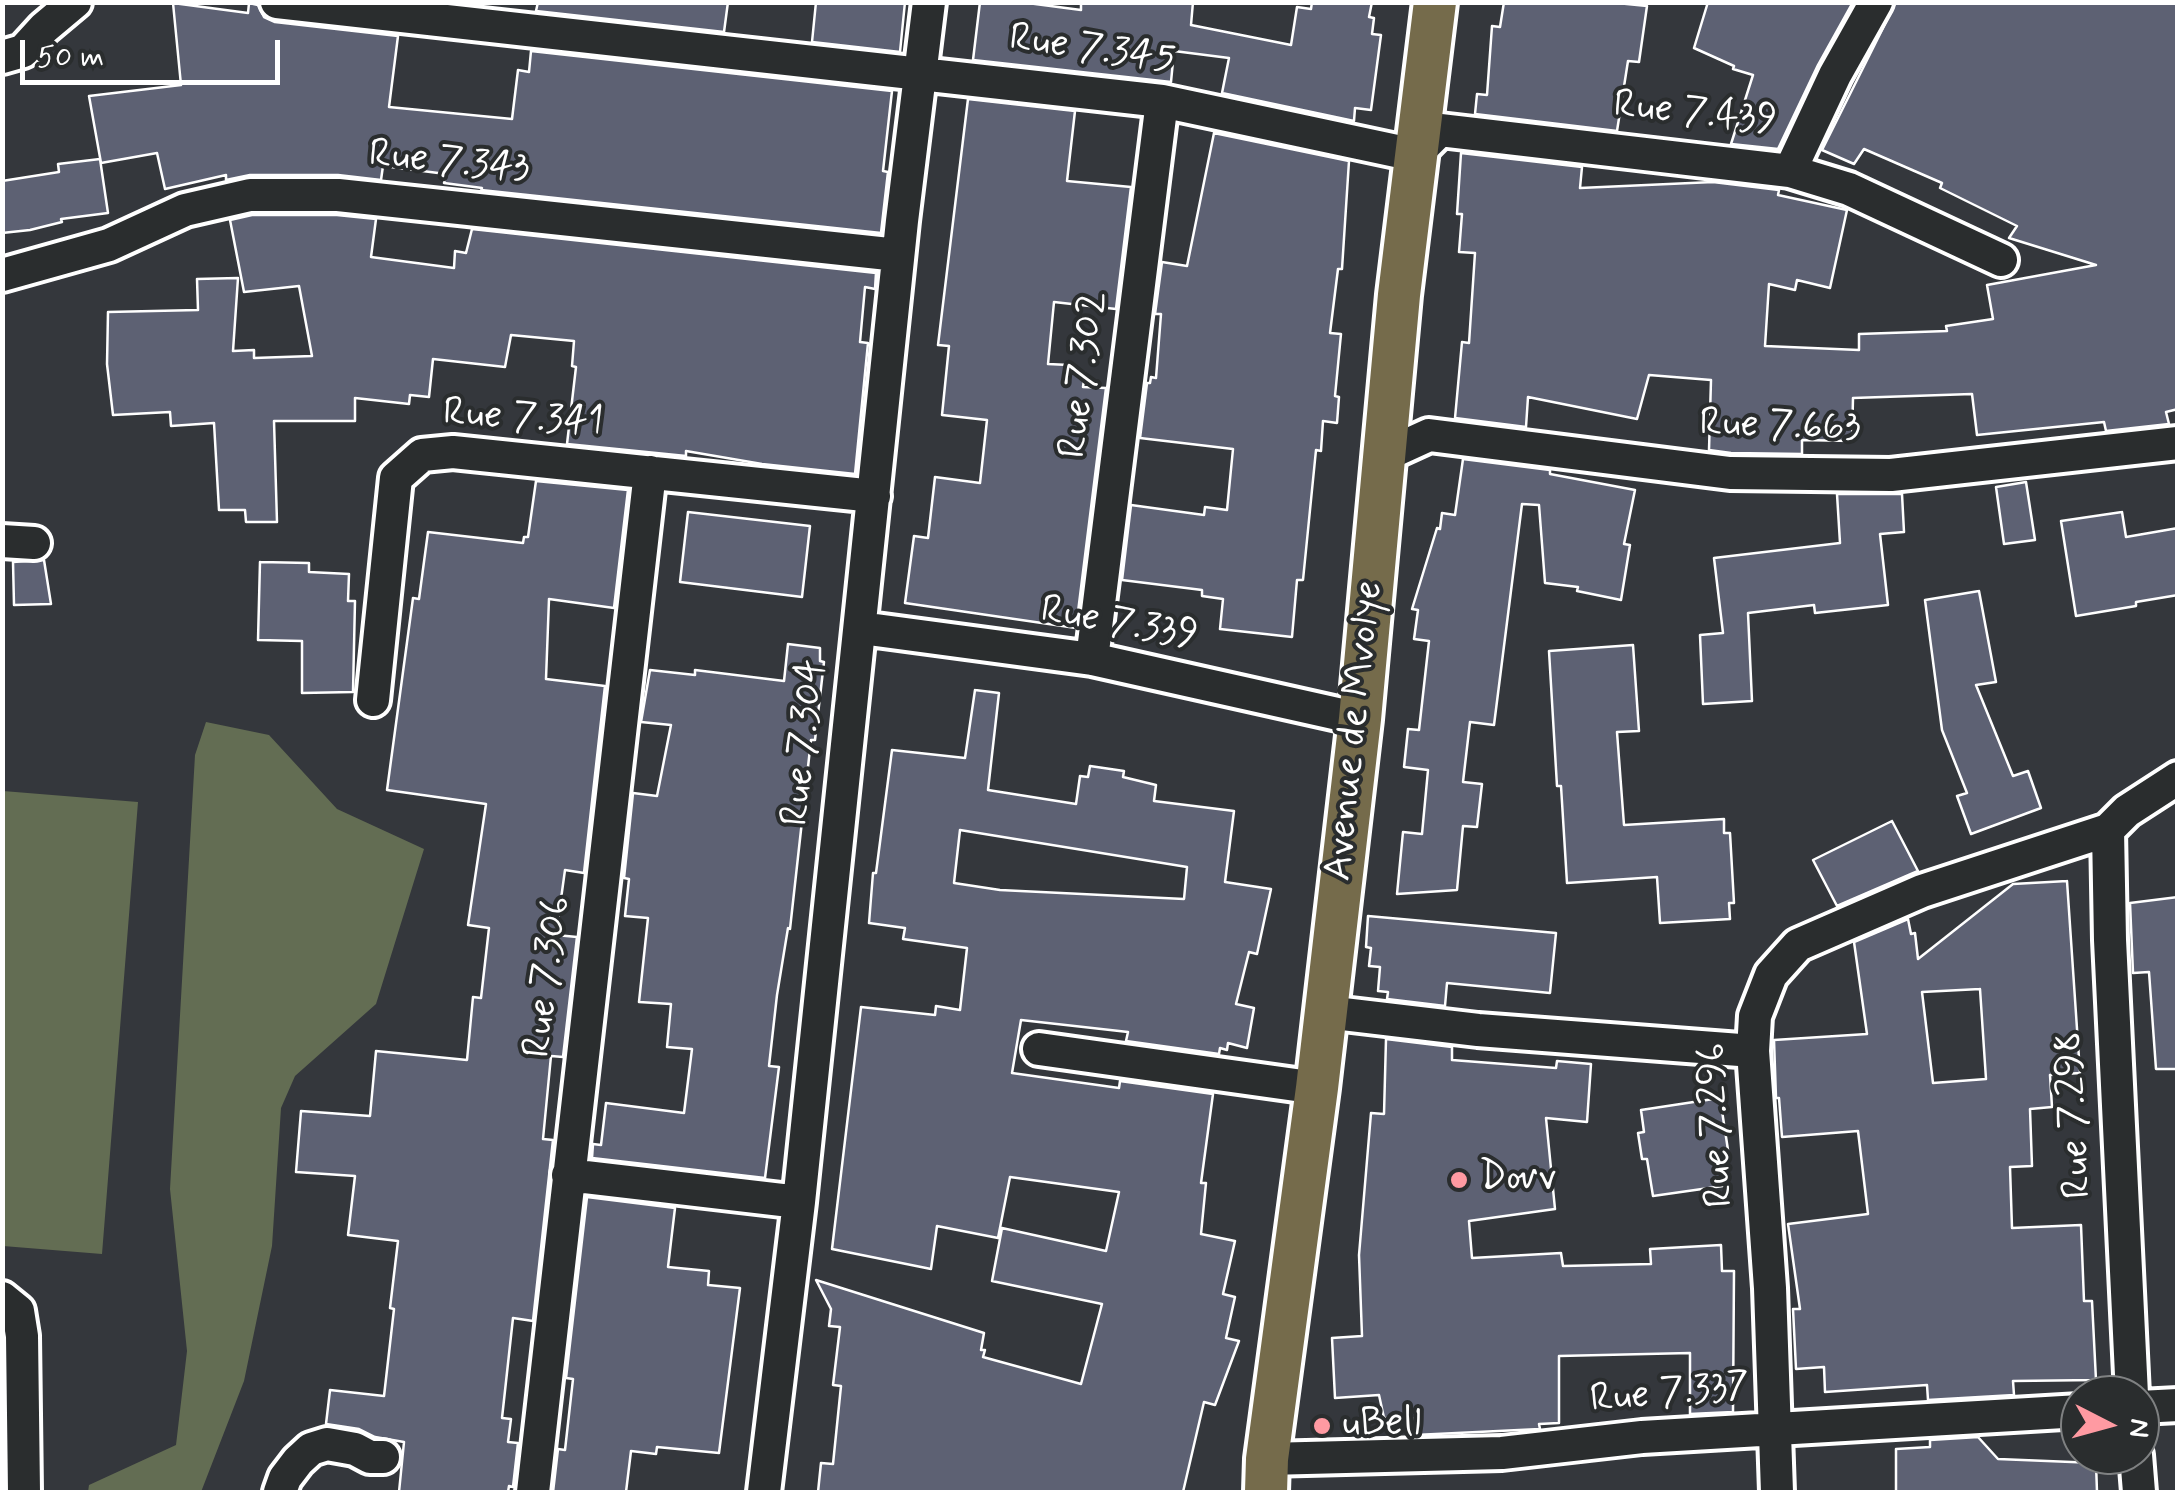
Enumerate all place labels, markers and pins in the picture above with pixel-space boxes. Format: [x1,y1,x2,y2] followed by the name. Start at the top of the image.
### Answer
[1479,1156,1556,1204] place label: Dovv
[1448,1169,1470,1191] marker: Dovv
[1342,1402,1421,1450] place label: uBell
[1311,1415,1333,1437] marker: uBell

